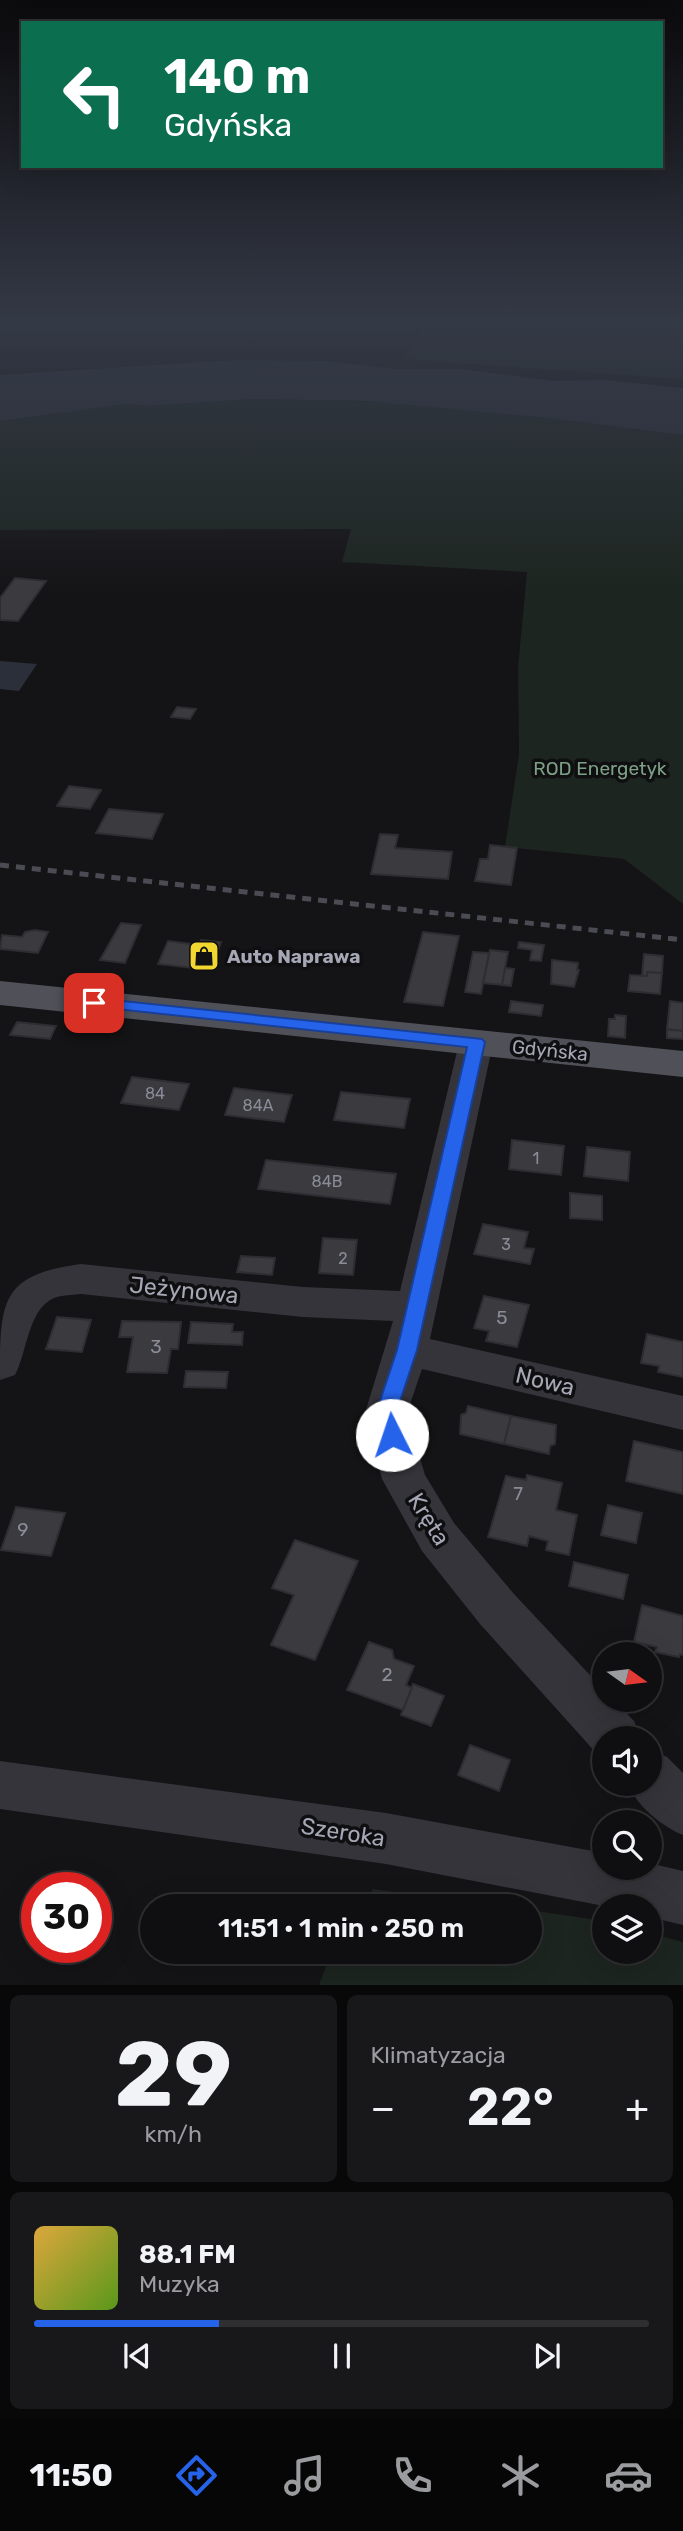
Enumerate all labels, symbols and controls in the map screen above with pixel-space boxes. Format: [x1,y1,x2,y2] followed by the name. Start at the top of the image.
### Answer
[164,47,310,105] text: 140 m
[49,49,140,140] icon: left
[164,106,292,144] text: Gdyńska
[533,757,667,780] park label: ROD Energetyk
[187,939,221,973] shop icon: Auto Naprawa
[227,945,360,968] place label: Auto Naprawa
[64,973,124,1033] pin
[75,984,113,1022] icon: arrive
[511,1035,589,1066] street label: Gdyńska
[145,1084,165,1103] house number: 84
[243,1096,274,1115] house number: 84A
[533,1149,539,1168] house number: 1
[312,1172,342,1191] house number: 84B
[501,1235,511,1254] house number: 3
[338,1249,348,1268] house number: 2
[128,1270,240,1310] street label: Jeżynowa
[496,1306,508,1329] house number: 5
[150,1335,162,1358] house number: 3
[513,1361,577,1401] street label: Nowa
[355,1398,429,1472] position arrow
[513,1482,523,1505] house number: 7
[402,1487,456,1551] street label: Kręta
[17,1518,29,1541] house number: 9
[592,1642,662,1712] north arrow
[592,1642,662,1964] map controls
[381,1663,393,1686] house number: 2
[592,1726,662,1796] button: sound
[592,1810,662,1880] button: search
[299,1812,387,1852] street label: Szeroka
[21,1872,112,1963] speed limit sign: 30
[592,1894,662,1964] button: layers
[218,1913,464,1944] text: 11:51 · 1 min · 250 m
[115,2020,232,2128] text: 29
[371,2041,506,2069] text: Klimatyzacja
[467,2076,554,2138] text: 22°
[371,2085,395,2131] text: −
[625,2085,649,2131] text: +
[145,2120,202,2148] text: km/h
[139,2239,236,2270] text: 88.1 FM
[139,2270,220,2298] text: Muzyka
[118,2337,156,2375] icon: previous
[323,2337,361,2375] icon: pause
[528,2337,566,2375] icon: next
[172,2451,221,2500] icon: directions
[280,2451,329,2500] icon: music
[388,2451,437,2500] icon: phone
[496,2451,545,2500] icon: climate
[604,2451,653,2500] icon: car
[30,2456,113,2494] text: 11:50

